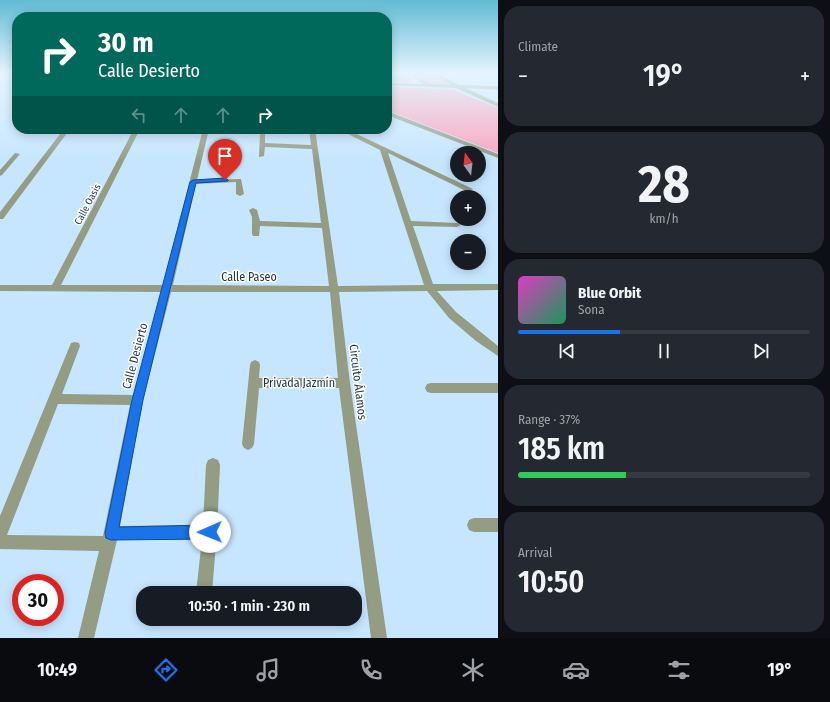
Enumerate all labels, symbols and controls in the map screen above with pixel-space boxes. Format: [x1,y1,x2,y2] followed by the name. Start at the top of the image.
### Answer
[98,26,154,59] text: 30 m
[32,28,84,80] icon: right
[518,39,558,54] text: Climate
[643,58,685,94] text: 19°
[98,60,200,82] text: Calle Desierto
[518,63,528,90] text: −
[800,63,810,90] text: +
[128,104,150,126] icon: left
[170,104,192,126] icon: ahead
[212,104,234,126] icon: ahead
[254,104,276,126] icon: right
[208,139,242,180] pin
[214,145,236,167] icon: arrive
[450,146,486,182] north arrow
[450,146,486,270] map controls
[638,153,690,216] text: 28
[72,182,104,227] street label: Calle Oasis
[450,190,486,226] button: +
[650,211,679,226] text: km/h
[450,234,486,270] button: −
[221,270,277,284] street label: Calle Paseo
[578,284,641,302] text: Blue Orbit
[578,302,605,317] text: Sona
[119,321,151,391] street label: Calle Desierto
[556,340,578,362] icon: previous
[653,340,675,362] icon: pause
[750,340,772,362] icon: next
[346,343,371,421] street label: Circuito Álamos
[263,376,335,390] street label: Privada Jazmín
[518,412,580,427] text: Range · 37%
[518,431,605,467] text: 185 km
[189,511,231,553] position arrow
[518,545,552,560] text: Arrival
[518,564,584,600] text: 10:50
[12,574,64,626] speed limit sign: 30
[188,597,310,615] text: 10:50 · 1 min · 230 m
[152,656,180,684] icon: directions
[254,656,282,684] icon: music
[357,656,385,684] icon: phone
[459,656,487,684] icon: climate
[562,656,590,684] icon: car
[665,656,693,684] icon: filters
[37,659,77,681] text: 10:49
[767,659,793,681] text: 19°

